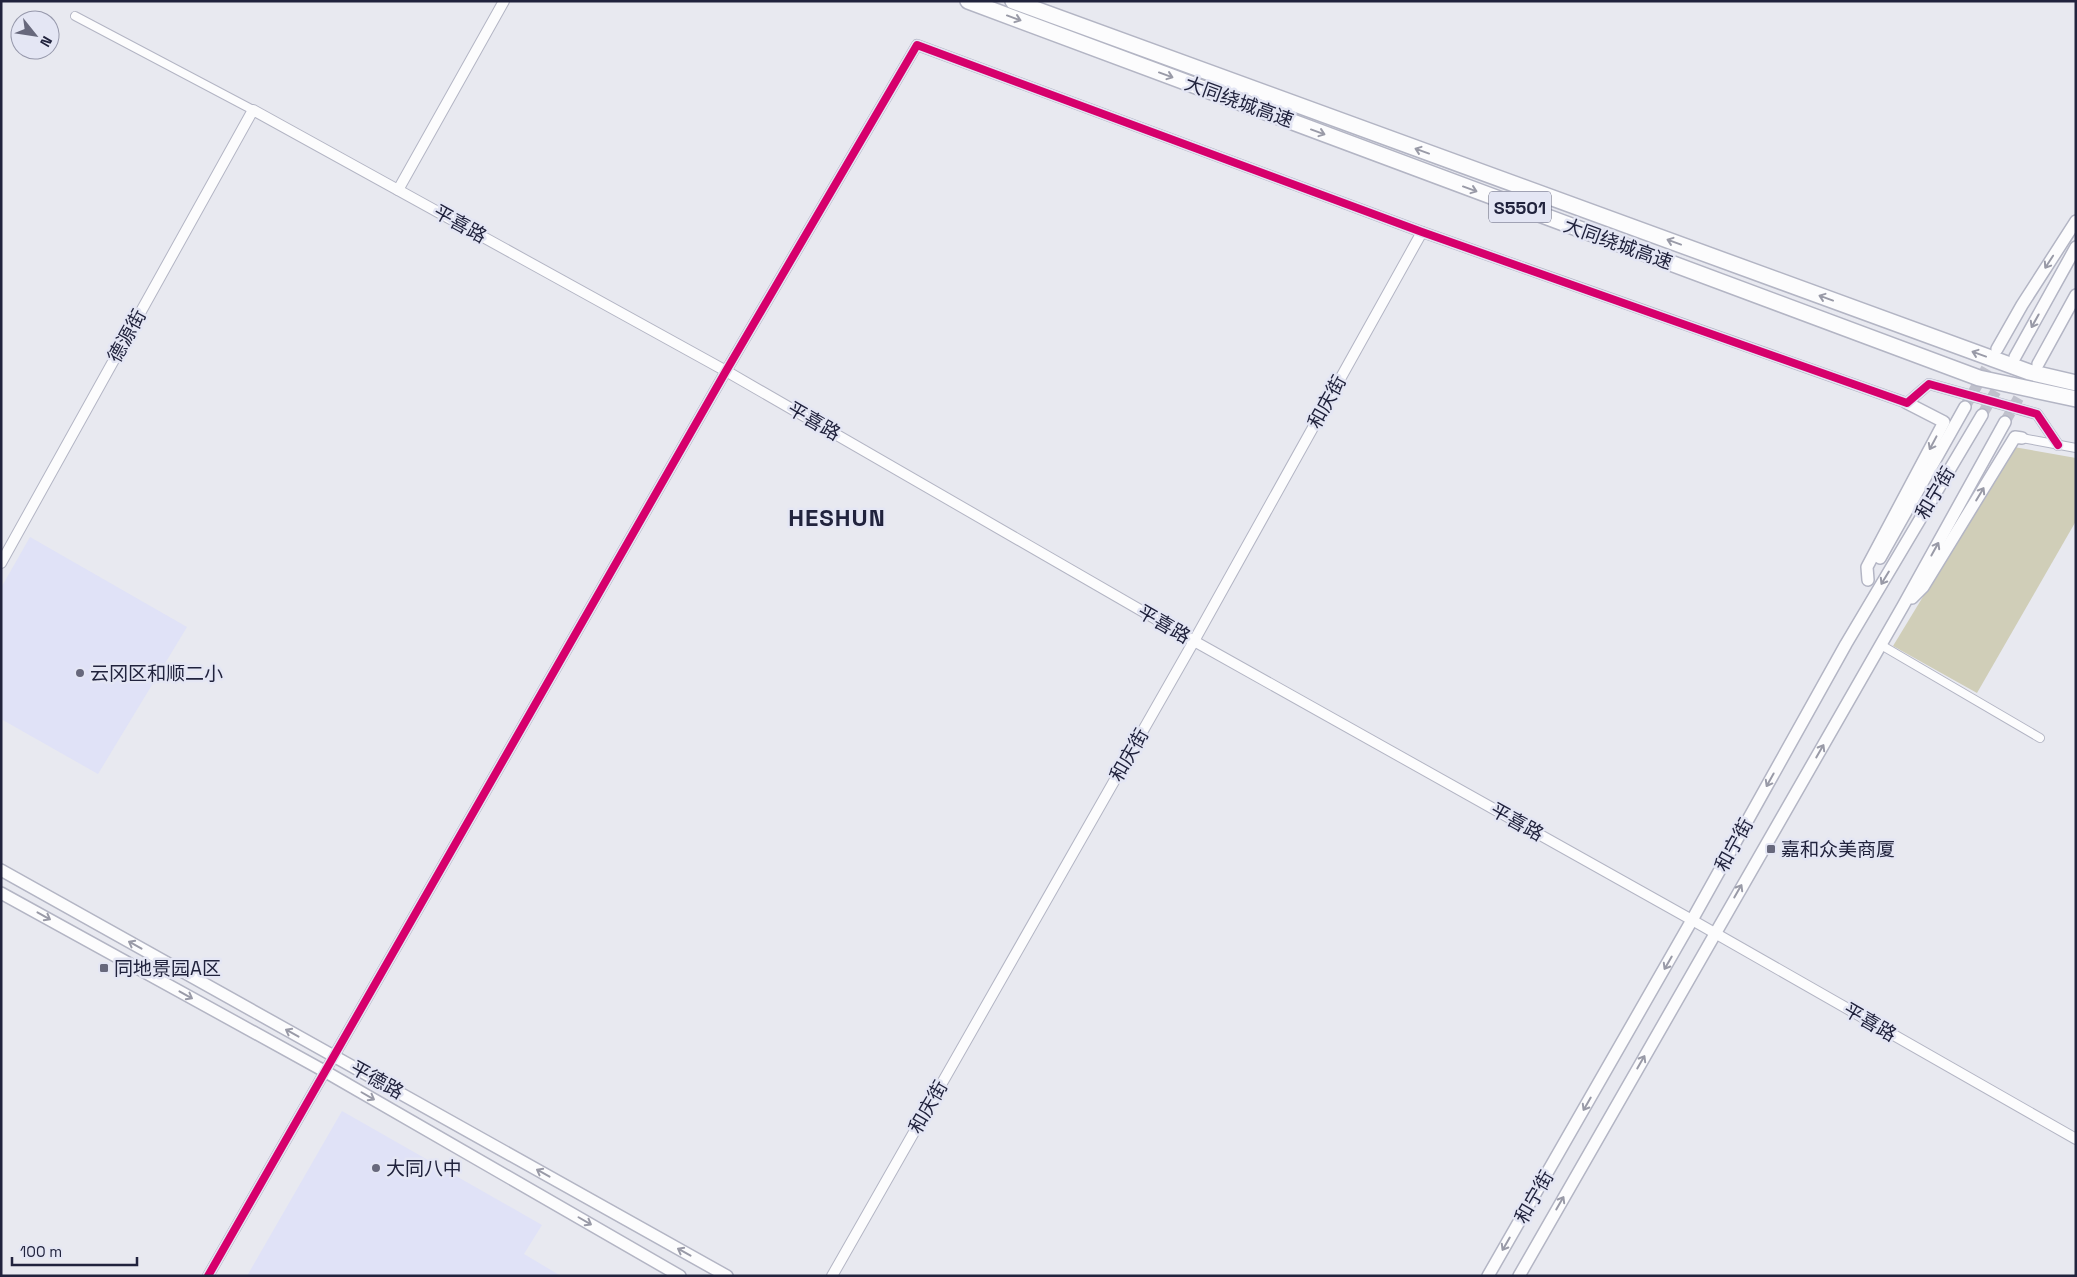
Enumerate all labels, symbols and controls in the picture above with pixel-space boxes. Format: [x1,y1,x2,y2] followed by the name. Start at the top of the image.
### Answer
[10,10,60,60] north arrow
[1005,14,1021,23] one-way arrow
[36,33,56,50] text: N
[1158,71,1173,80] one-way arrow
[1181,71,1297,133] street label: 大同绕城高速
[1310,128,1325,137] one-way arrow
[1415,146,1431,155] one-way arrow
[1462,185,1478,194] one-way arrow
[1489,192,1551,222] road number: S5501
[429,199,491,249] street label: 平喜路
[1560,213,1676,275] street label: 大同绕城高速
[1666,237,1682,246] one-way arrow
[2044,254,2054,268] one-way arrow
[1819,293,1835,302] one-way arrow
[102,305,152,367] street label: 德源街
[2030,313,2040,327] one-way arrow
[1972,349,1987,358] one-way arrow
[1302,371,1352,433] street label: 和庆街
[783,396,845,446] street label: 平喜路
[1928,436,1938,451] one-way arrow
[1910,462,1960,524] street label: 和宁街
[1975,488,1985,502] one-way arrow
[788,502,886,533] district label: HESHUN
[1930,541,1940,556] one-way arrow
[1880,570,1890,584] one-way arrow
[1133,599,1195,649] street label: 平喜路
[90,661,223,686] place label: 云冈区和顺二小
[74,667,86,679] marker: 云冈区和顺二小
[1104,724,1154,786] street label: 和庆街
[1815,744,1825,758] one-way arrow
[1765,772,1775,786] one-way arrow
[1486,797,1548,847] street label: 平喜路
[1709,814,1759,876] street label: 和宁街
[1781,837,1895,862] place label: 嘉和众美商厦
[1765,843,1777,855] marker: 嘉和众美商厦
[1734,885,1744,899] one-way arrow
[36,912,50,922] one-way arrow
[128,940,143,950] one-way arrow
[1663,955,1673,970] one-way arrow
[114,956,221,981] place label: 同地景园A区
[98,962,110,974] marker: 同地景园A区
[178,991,193,1000] one-way arrow
[1839,997,1901,1047] street label: 平喜路
[285,1028,300,1038] one-way arrow
[346,1055,408,1105] street label: 平德路
[1636,1055,1646,1070] one-way arrow
[903,1076,953,1138] street label: 和庆街
[361,1092,375,1102] one-way arrow
[1582,1096,1592,1110] one-way arrow
[386,1156,462,1181] place label: 大同八中
[370,1162,382,1174] marker: 大同八中
[1509,1166,1559,1228] street label: 和宁街
[536,1167,550,1177] one-way arrow
[1556,1196,1565,1211] one-way arrow
[577,1217,591,1227] one-way arrow
[12,1234,138,1266] scale bar
[1501,1237,1511,1251] one-way arrow
[20,1242,62,1261] text: 100 m
[677,1247,692,1257] one-way arrow

